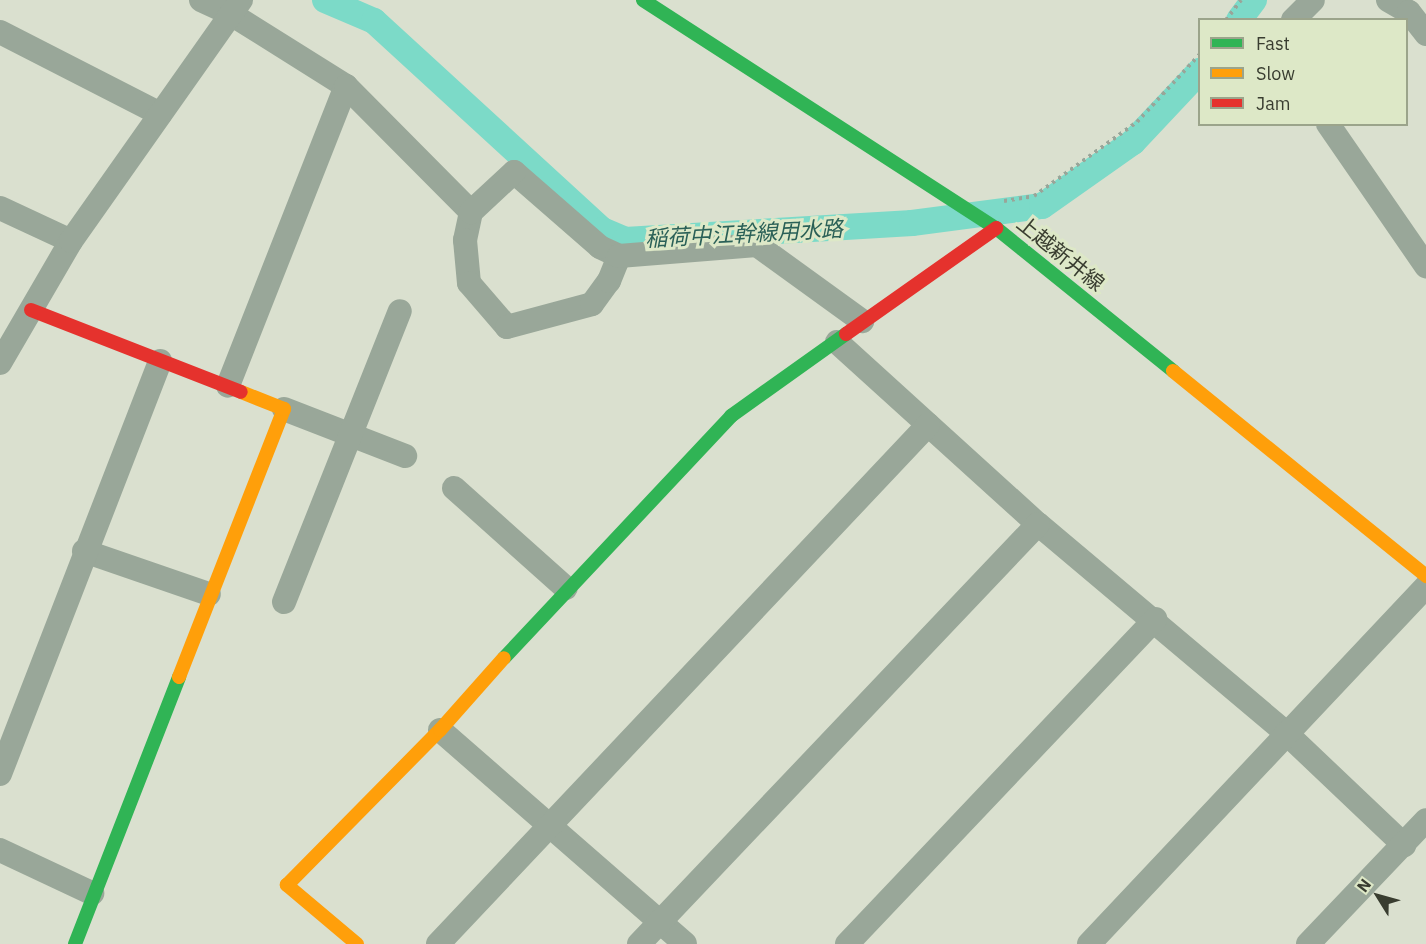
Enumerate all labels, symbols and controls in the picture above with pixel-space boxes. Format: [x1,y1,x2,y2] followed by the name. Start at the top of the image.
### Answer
[1198,18,1408,126] legend
[1256,32,1290,55] text: Fast
[1256,62,1295,85] text: Slow
[1256,92,1291,115] text: Jam
[1012,210,1110,296] street label: 上越新井線
[644,215,844,251] water label: 稲荷中江幹線用水路
[1348,866,1408,926] north arrow
[1352,875,1375,896] text: N

